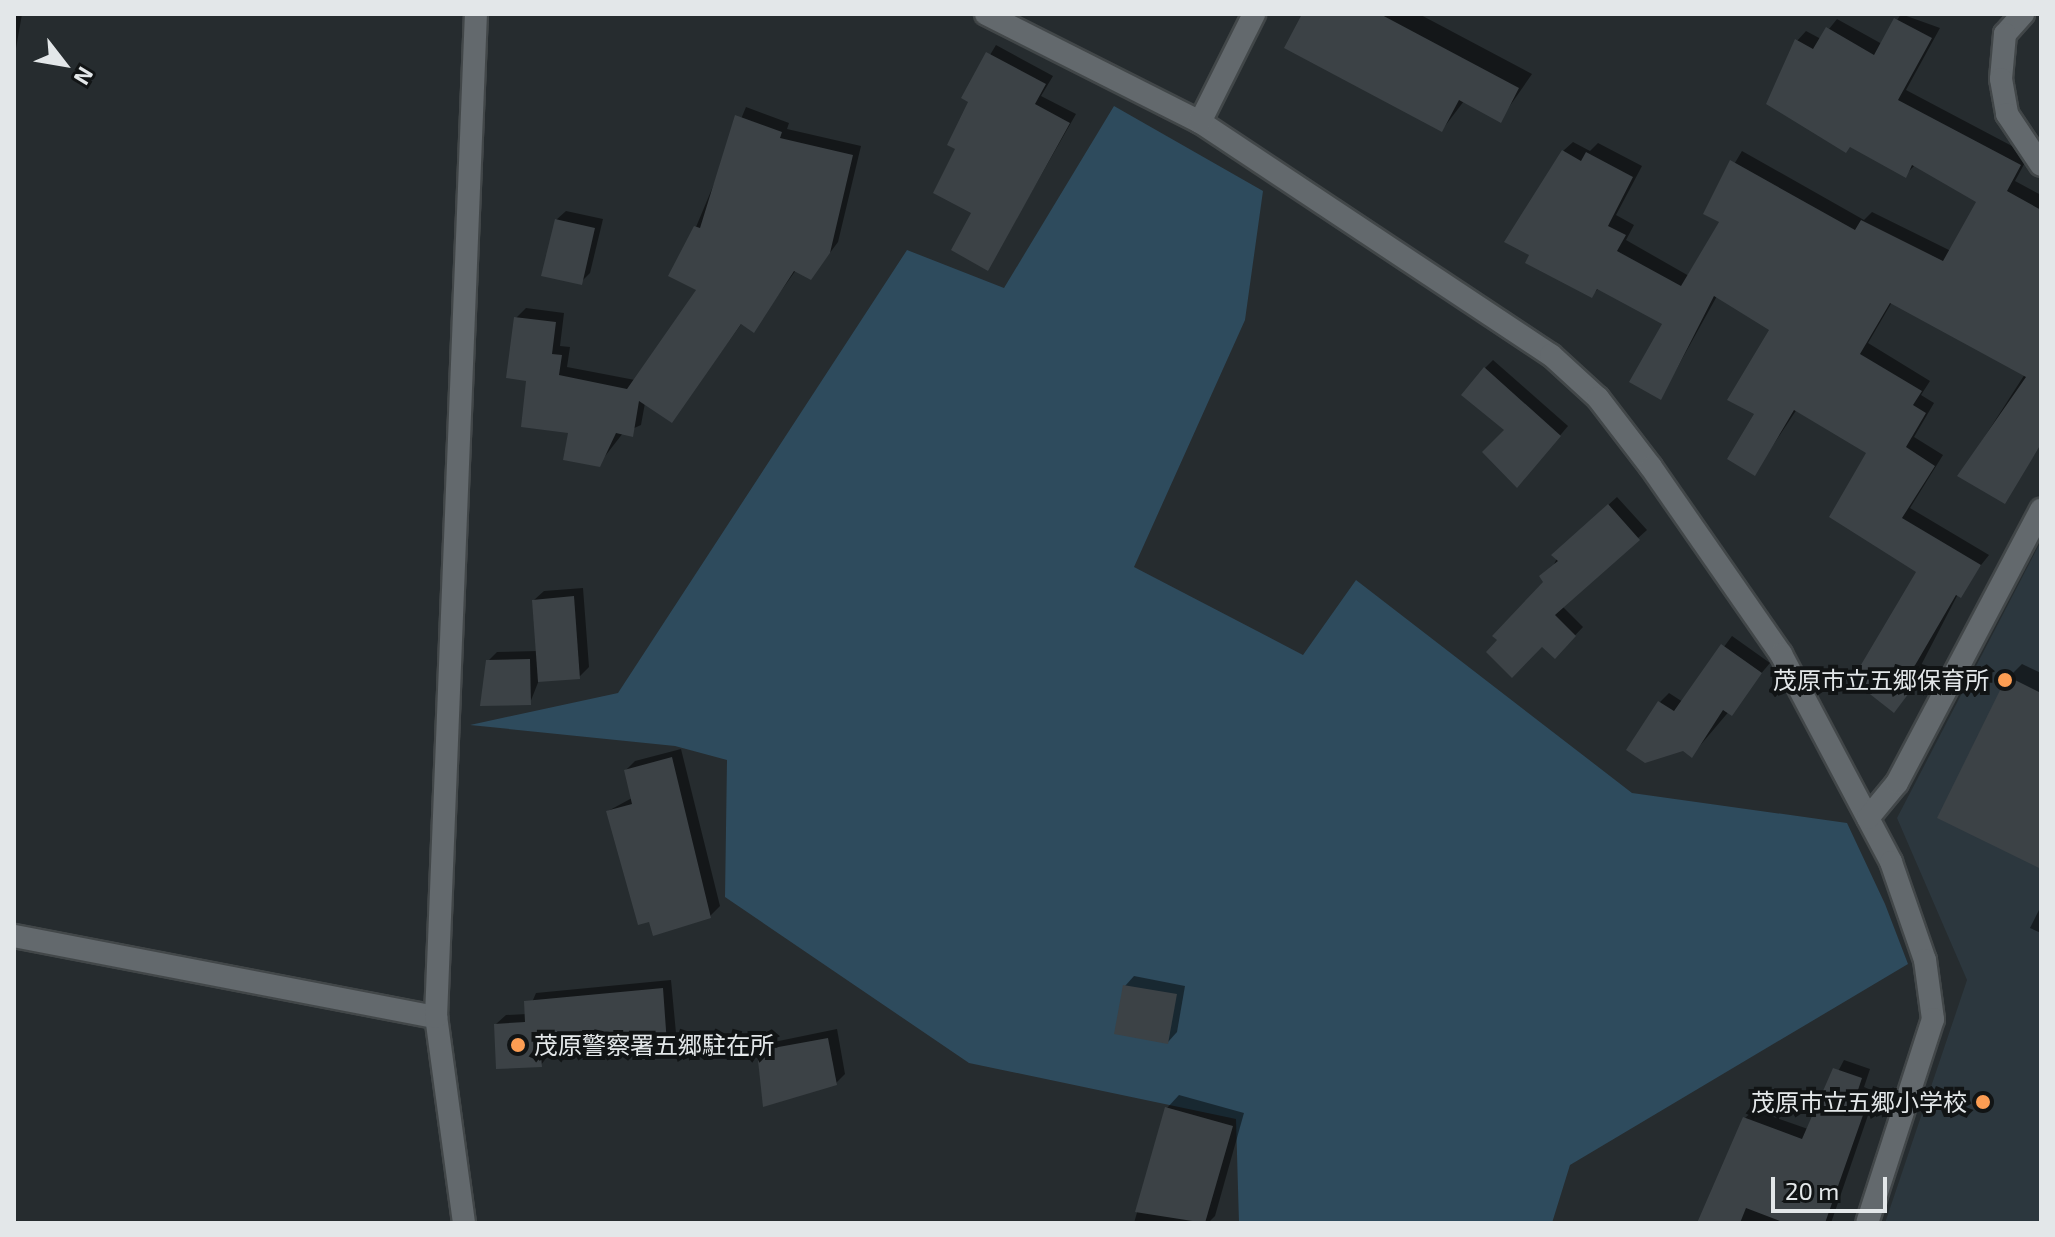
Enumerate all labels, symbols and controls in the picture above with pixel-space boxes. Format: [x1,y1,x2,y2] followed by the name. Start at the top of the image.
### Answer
[24,24,104,104] north arrow
[69,63,100,90] text: N
[1773,666,1989,694] place label: 茂原市立五郷保育所
[1996,671,2014,689] marker: 茂原市立五郷保育所
[534,1031,774,1059] place label: 茂原警察署五郷駐在所
[509,1036,527,1054] marker: 茂原警察署五郷駐在所
[1751,1088,1967,1116] place label: 茂原市立五郷小学校
[1974,1093,1992,1111] marker: 茂原市立五郷小学校
[1775,1161,1891,1211] scale bar
[1785,1176,1839,1205] text: 20 m

